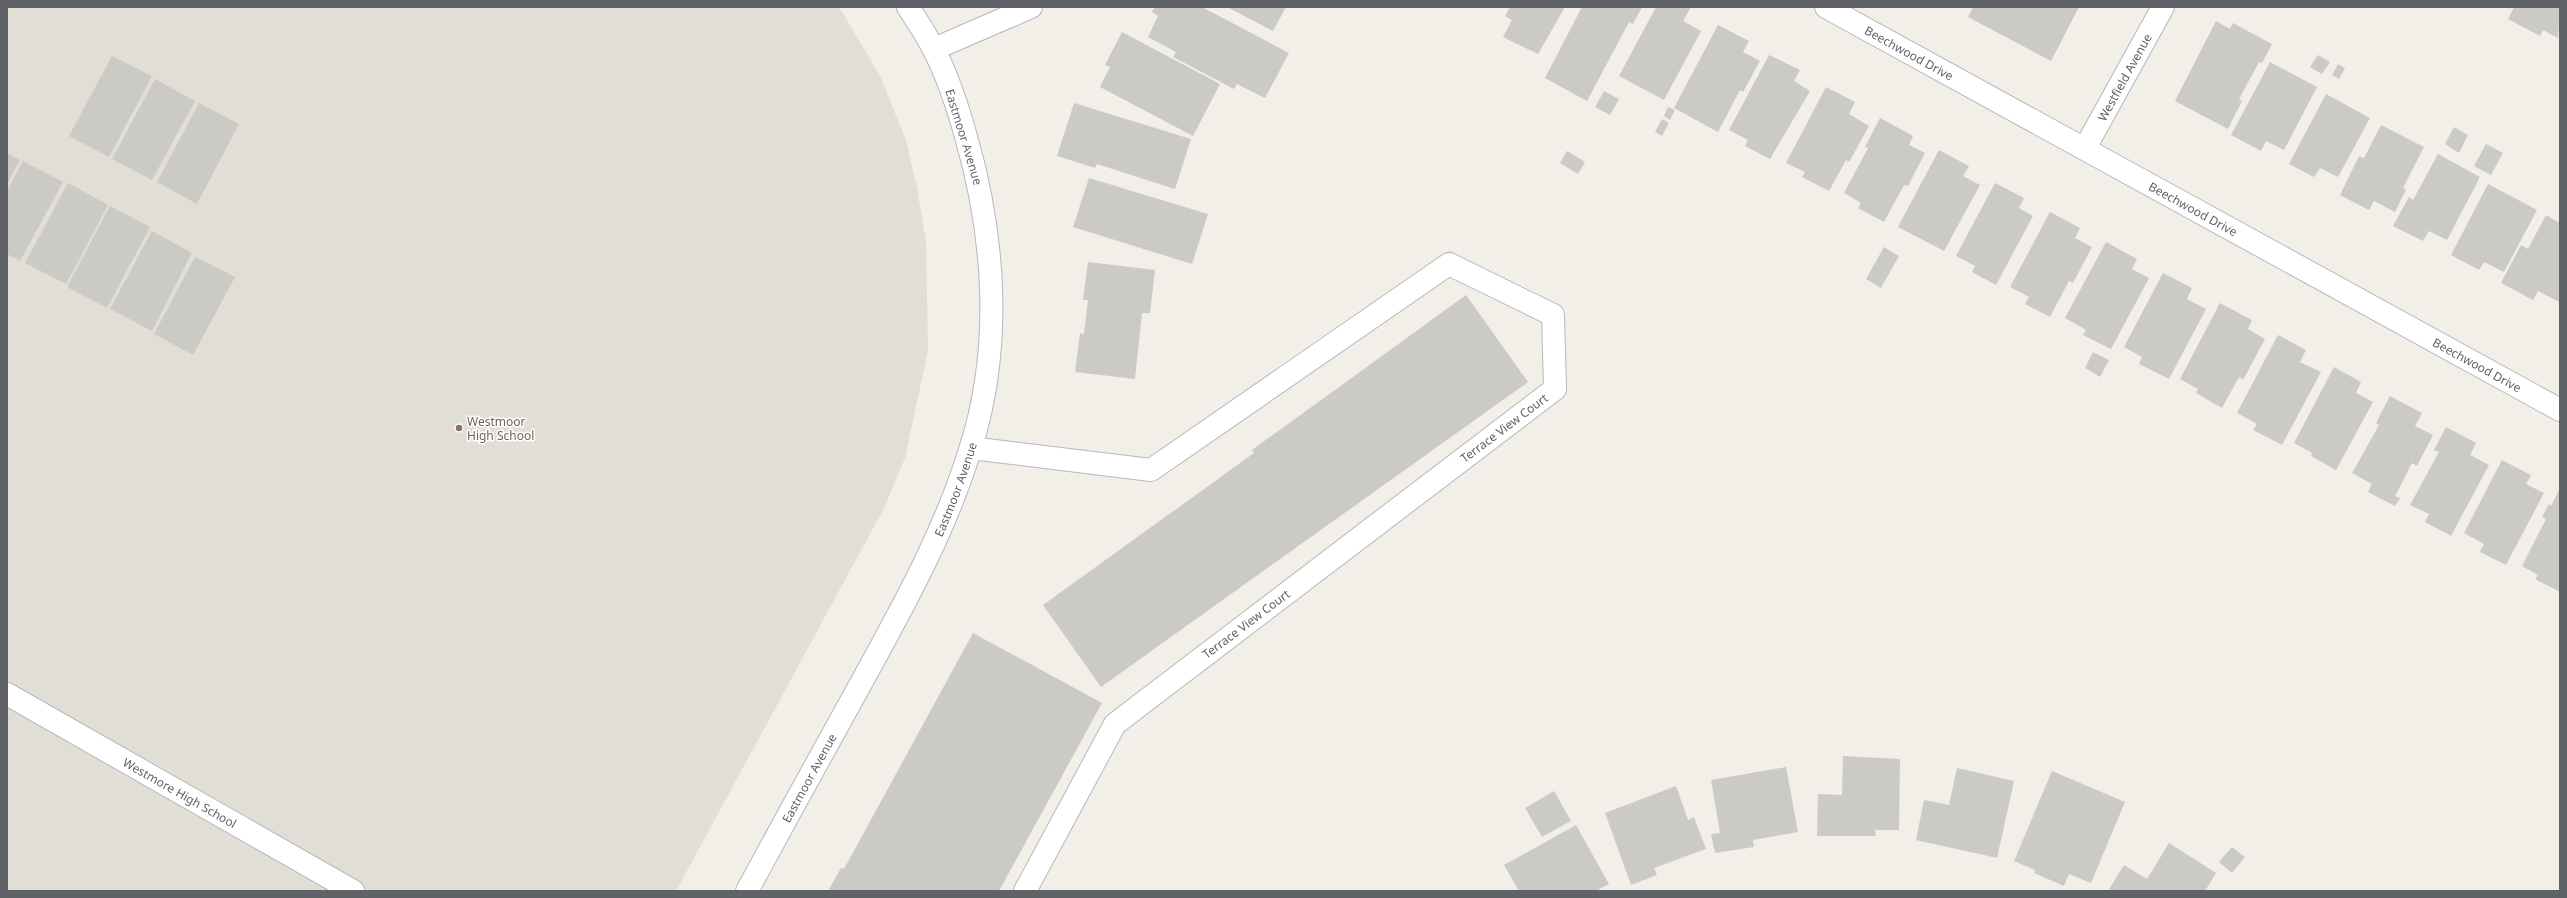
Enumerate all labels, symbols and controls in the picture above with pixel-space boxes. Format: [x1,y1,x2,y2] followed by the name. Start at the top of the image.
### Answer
[1862,21,1957,84] street label: Beechwood Drive
[2093,30,2155,124] street label: Westfield Avenue
[941,87,987,187] street label: Eastmoor Avenue
[2146,177,2241,240] street label: Beechwood Drive
[2430,333,2525,396] street label: Beechwood Drive
[1457,389,1552,467] street label: Terrace View Court
[467,413,534,444] place label: Westmoor High School
[454,423,464,433] marker: Westmoor High School
[930,440,981,539] street label: Eastmoor Avenue
[1199,585,1294,663] street label: Terrace View Court
[777,730,840,825] street label: Eastmoor Avenue
[120,753,240,832] street label: Westmore High School

